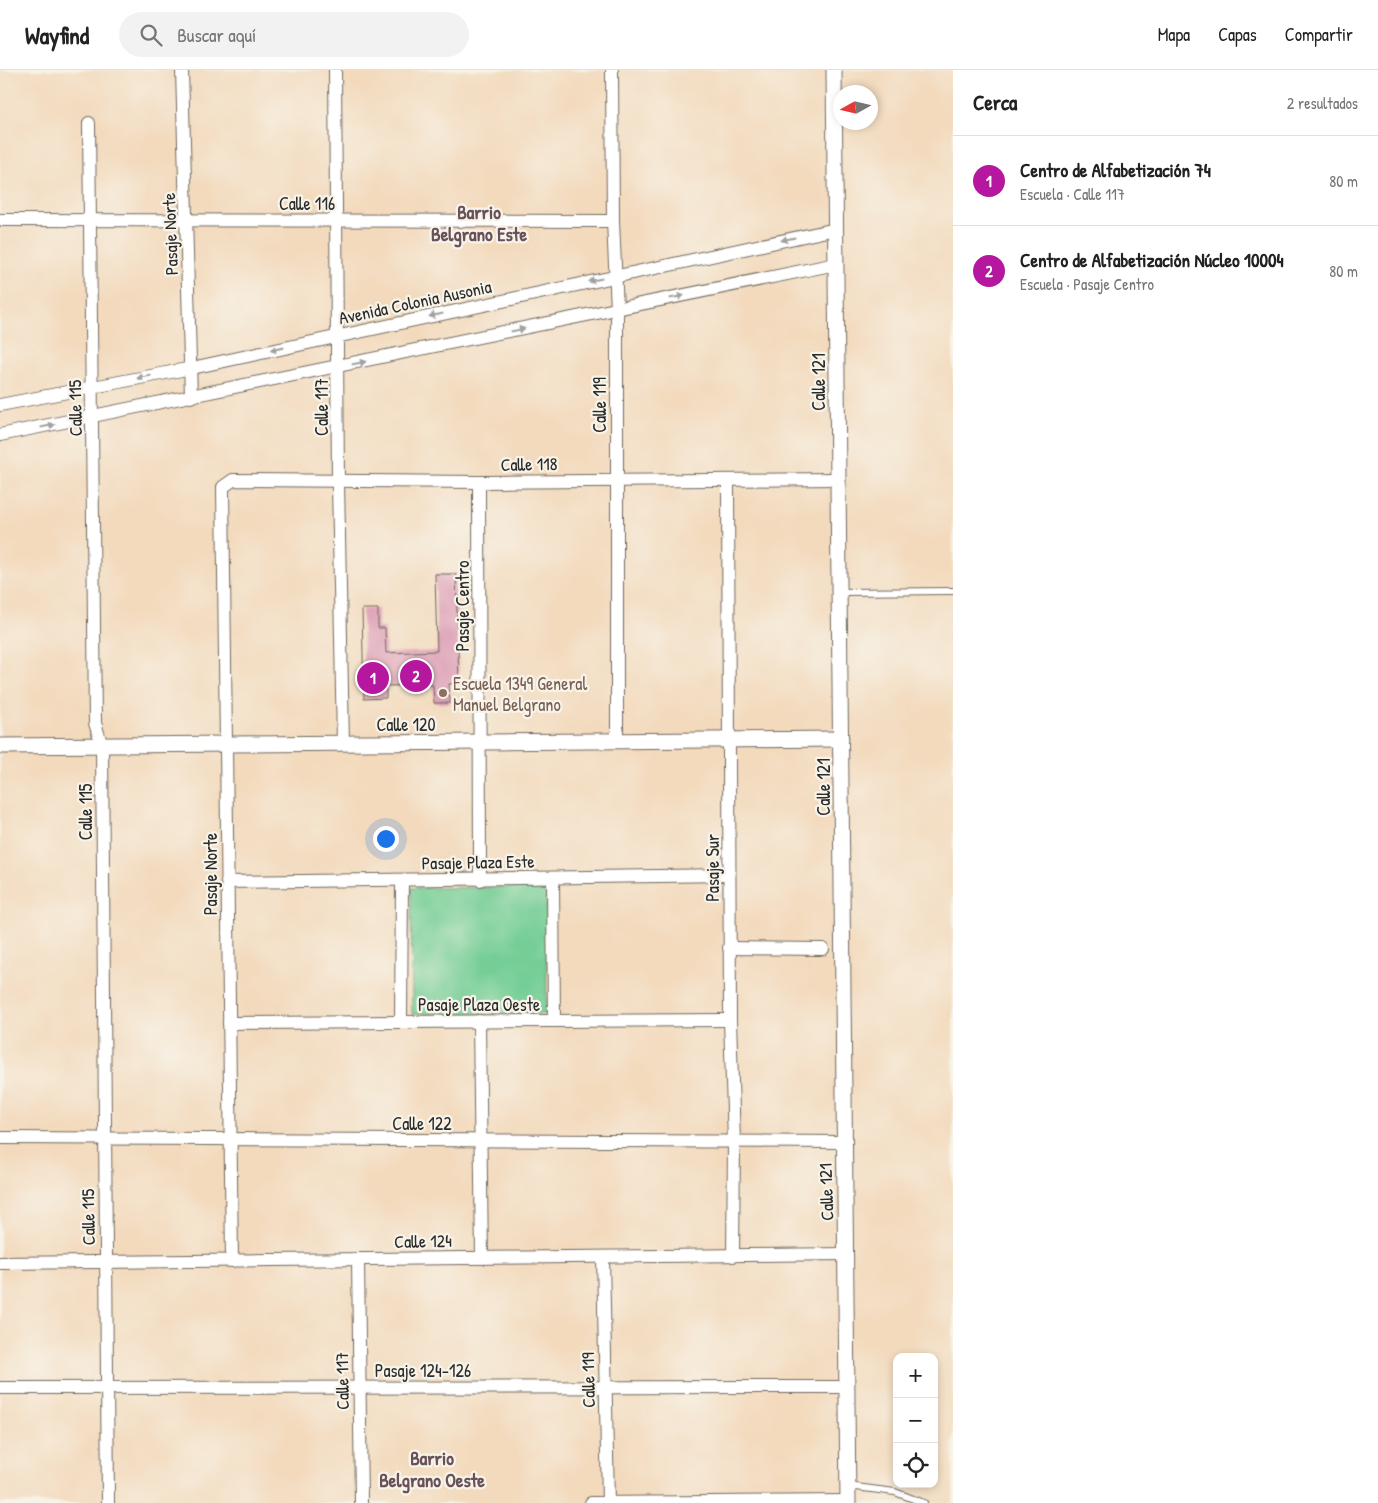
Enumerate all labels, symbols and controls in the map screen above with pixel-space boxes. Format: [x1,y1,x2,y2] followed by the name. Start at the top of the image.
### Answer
[119,12,469,57] search box
[25,19,89,51] text: Wayfind
[137,21,165,49] icon: search
[177,22,256,48] text: Buscar aquí
[1158,22,1190,47] text: Mapa
[1218,22,1257,47] text: Capas
[1285,22,1353,47] text: Compartir
[833,85,878,130] north arrow
[973,88,1017,117] text: Cerca
[1287,92,1358,114] text: 2 resultados
[1020,157,1211,183] text: Centro de Alfabetización 74
[986,170,992,192] text: 1
[1329,170,1358,192] text: 80 m
[1020,183,1125,205] text: Escuela · Calle 117
[279,191,335,216] street label: Calle 116
[156,192,184,276] street label: Pasaje Norte
[431,199,527,248] district label: Barrio Belgrano Este
[780,235,796,243] one-way arrow
[1020,247,1284,273] text: Centro de Alfabetización Núcleo 10004
[985,260,993,282] text: 2
[1329,260,1358,282] text: 80 m
[1020,273,1154,295] text: Escuela · Pasaje Centro
[336,274,494,330] street label: Avenida Colonia Ausonia
[586,277,602,285] one-way arrow
[670,293,685,301] one-way arrow
[429,311,444,319] one-way arrow
[511,326,526,334] one-way arrow
[270,345,285,353] one-way arrow
[806,353,831,411] street label: Calle 121
[351,359,367,367] one-way arrow
[136,373,151,381] one-way arrow
[587,377,612,433] street label: Calle 119
[309,378,334,436] street label: Calle 117
[62,379,88,437] street label: Calle 115
[40,421,56,429] one-way arrow
[500,451,558,477] street label: Calle 118
[450,561,475,651] street label: Pasaje Centro
[400,657,432,695] pin: 2
[357,659,389,697] pin: 1
[453,671,587,717] place label: Escuela 1349 General Manuel Belgrano
[437,687,449,699] marker: Escuela 1349 General Manuel Belgrano
[376,712,436,737] street label: Calle 120
[811,758,836,816] street label: Calle 121
[73,783,98,840] street label: Calle 115
[373,826,399,852] your location
[198,833,223,915] street label: Pasaje Norte
[700,834,725,902] street label: Pasaje Sur
[421,849,535,875] street label: Pasaje Plaza Este
[418,992,540,1017] street label: Pasaje Plaza Oeste
[392,1111,452,1136] street label: Calle 122
[813,1163,839,1221] street label: Calle 121
[75,1188,101,1246] street label: Calle 115
[394,1228,452,1254] street label: Calle 124
[329,1352,355,1410] street label: Calle 117
[575,1352,601,1408] street label: Calle 119
[893,1353,938,1488] map controls
[893,1353,938,1398] button: +
[375,1358,471,1383] street label: Pasaje 124-126
[893,1398,938,1443] button: −
[893,1443,938,1488] button: locate
[379,1445,485,1494] district label: Barrio Belgrano Oeste

